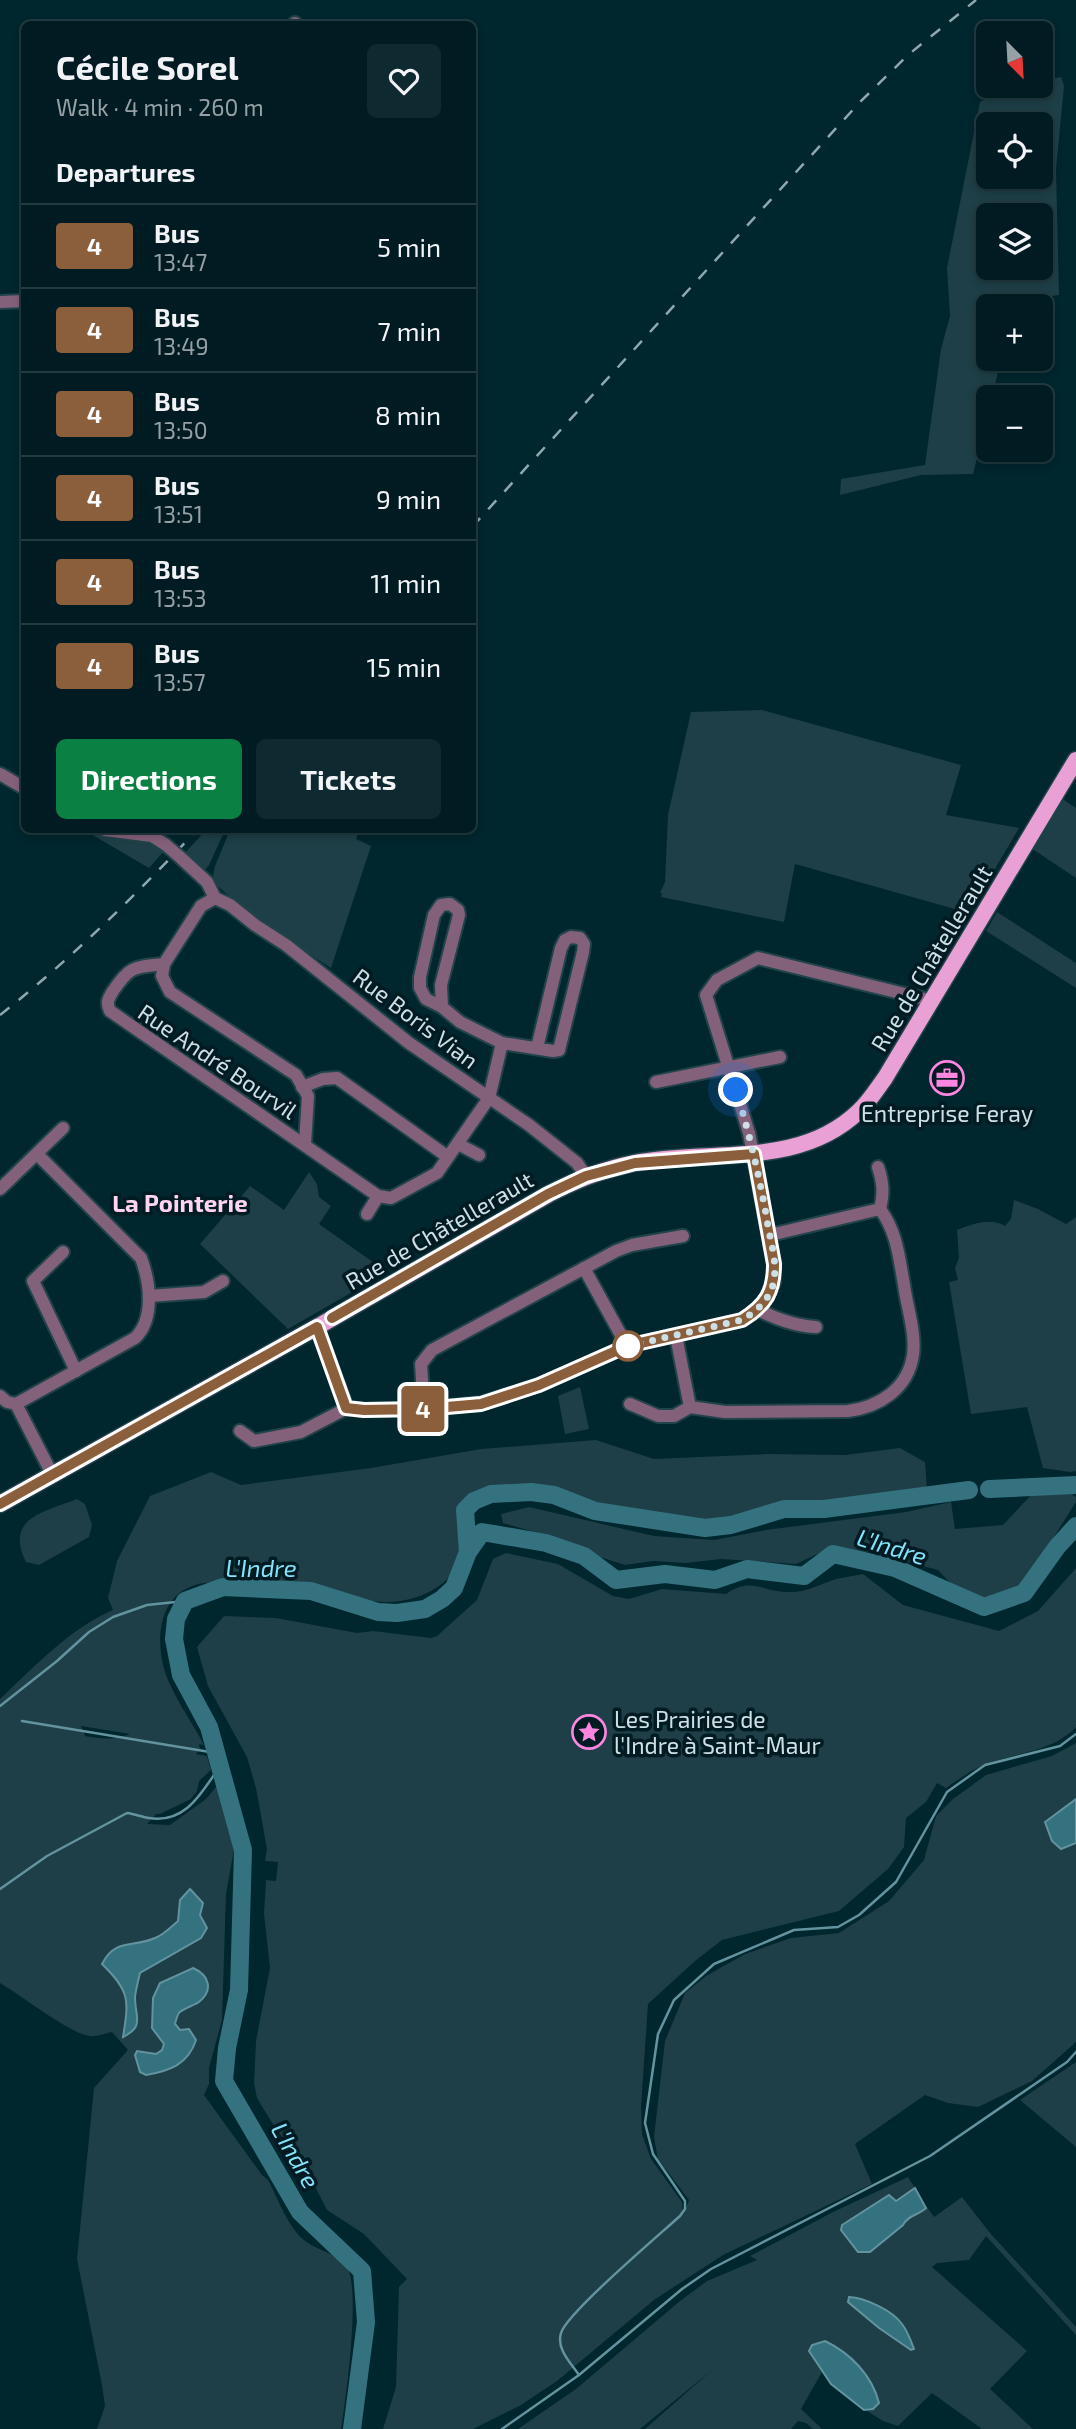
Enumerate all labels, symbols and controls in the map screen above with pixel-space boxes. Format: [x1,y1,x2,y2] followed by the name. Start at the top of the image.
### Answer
[976,21,1054,98] north arrow
[976,21,1053,462] map controls
[367,44,441,118] button: heart
[56,47,239,87] text: Cécile Sorel
[56,93,264,121] text: Walk · 4 min · 260 m
[976,112,1053,189] button: locate
[56,156,195,187] text: Departures
[976,203,1053,280] button: layers
[154,217,200,248] text: Bus
[87,231,102,260] text: 4
[377,231,441,262] text: 5 min
[154,248,207,276] text: 13:47
[976,294,1053,371] button: +
[154,301,200,332] text: Bus
[87,315,102,344] text: 4
[378,315,441,346] text: 7 min
[154,332,209,360] text: 13:49
[154,385,200,416] text: Bus
[976,385,1053,462] button: −
[87,399,102,428] text: 4
[375,399,441,430] text: 8 min
[154,416,208,444] text: 13:50
[154,469,200,500] text: Bus
[87,483,102,512] text: 4
[376,483,441,514] text: 9 min
[154,500,203,528] text: 13:51
[154,553,200,584] text: Bus
[87,567,102,596] text: 4
[370,567,441,598] text: 11 min
[154,584,207,612] text: 13:53
[154,637,200,668] text: Bus
[87,651,102,680] text: 4
[367,651,441,682] text: 15 min
[154,668,205,696] text: 13:57
[56,739,242,819] button: Directions
[256,739,441,819] button: Tickets
[864,860,998,1056] street label: Rue de Châtellerault
[348,962,484,1074] street label: Rue Boris Vian
[133,997,303,1125] street label: Rue André Bourvil
[928,1059,966,1097] office icon: Entreprise Feray
[718,1072,753,1107] your location
[861,1099,1033,1127] place label: Entreprise Feray
[340,1165,538,1295] street label: Rue de Châtellerault
[112,1188,248,1217] district label: La Pointerie
[613,1331,643,1361] unlabelled marker
[400,1386,446,1432] line badge: 4
[415,1394,431,1423] text: 4
[854,1522,930,1570] water label: L'Indre
[225,1553,297,1582] water label: L'Indre
[614,1705,821,1759] place label: Les Prairies de l'Indre à Saint-Maur
[570,1713,608,1751] place icon: Les Prairies de l'Indre à Saint-Maur
[266,2117,326,2193] water label: L'Indre

